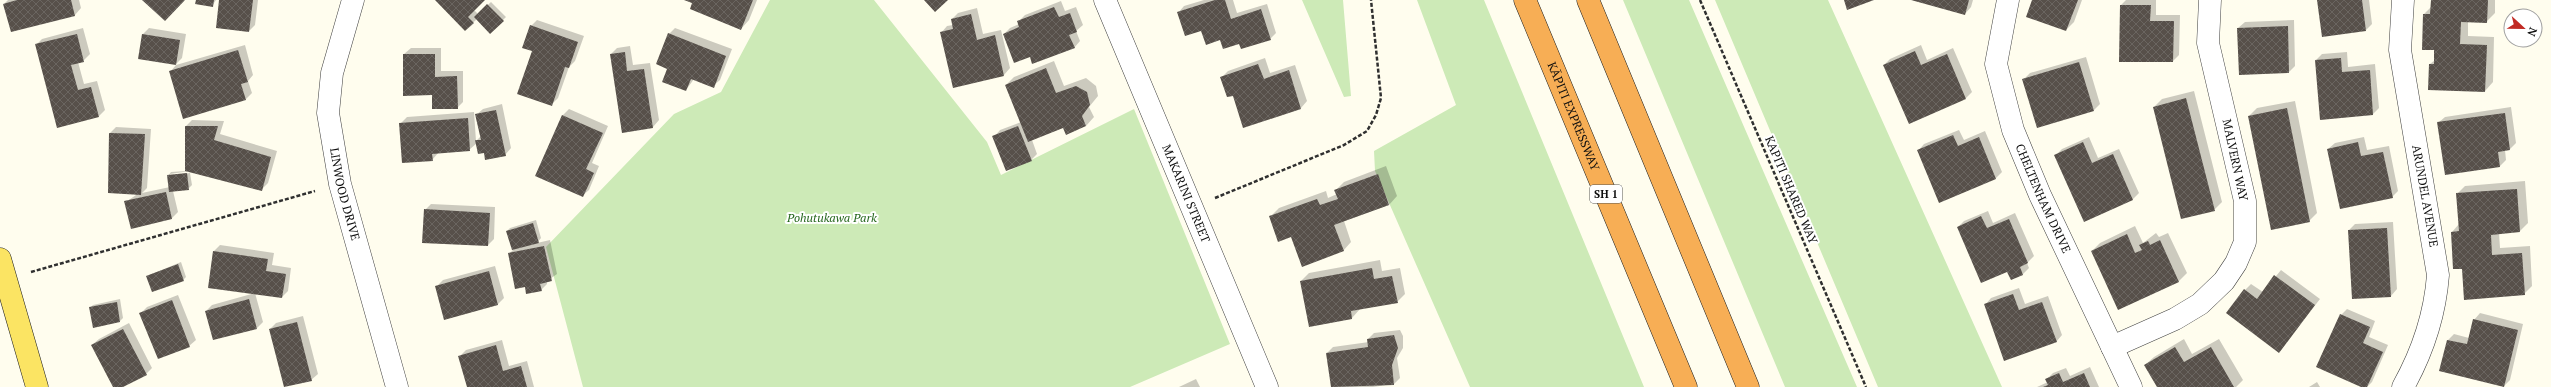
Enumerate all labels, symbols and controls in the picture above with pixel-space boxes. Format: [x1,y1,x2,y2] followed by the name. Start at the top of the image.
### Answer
[2503,8,2543,48] north arrow
[2524,25,2540,39] text: N
[1545,60,1603,173] street label: KĀPITI EXPRESSWAY
[2219,117,2252,203] street label: MALVERN WAY
[1762,133,1821,246] street label: KAPITI SHARED WAY
[2013,141,2074,255] street label: CHELTENHAM DRIVE
[1159,142,1214,245] street label: MAKARINI STREET
[2409,144,2442,248] street label: ARUNDEL AVENUE
[327,146,364,242] street label: LINWOOD DRIVE
[1590,185,1622,203] road number: SH 1
[786,210,877,225] park label: Pohutukawa Park

